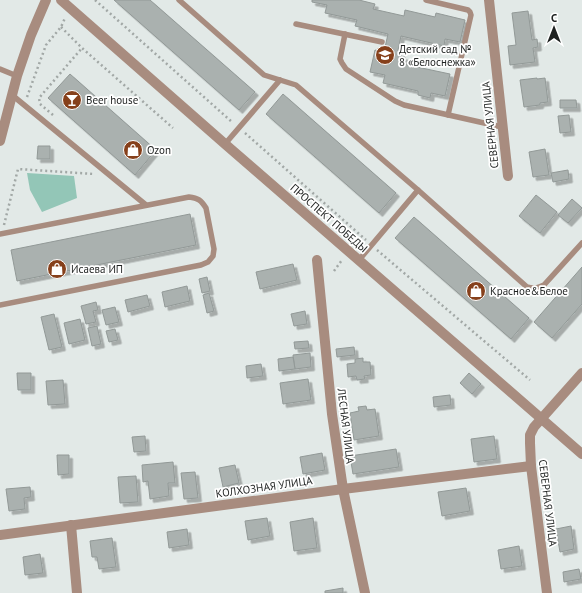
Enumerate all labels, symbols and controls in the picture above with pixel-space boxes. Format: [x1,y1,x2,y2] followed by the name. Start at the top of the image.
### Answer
[534,8,574,48] north arrow
[551,11,557,25] text: С
[399,42,476,69] place label: Детский сад № 8 «Белоснежка»
[374,44,396,66] school or university icon: Детский сад № 8 «Белоснежка»
[478,80,502,169] street label: СЕВЕРНАЯ УЛИЦА
[61,89,83,111] bar icon: Beer house
[86,93,139,107] place label: Beer house
[122,139,144,161] shop icon: Ozon
[147,143,171,157] place label: Ozon
[287,181,371,255] street label: ПРОСПЕКТ ПОБЕДЫ
[46,258,68,280] shop icon: Исаева ИП
[71,262,123,276] place label: Исаева ИП
[465,280,487,302] shop icon: Красное&Белое
[490,284,568,298] place label: Красное&Белое
[334,387,358,465] street label: ЛЕСНАЯ УЛИЦА
[536,459,560,548] street label: СЕВЕРНАЯ УЛИЦА
[215,473,314,501] street label: КОЛХОЗНАЯ УЛИЦА

